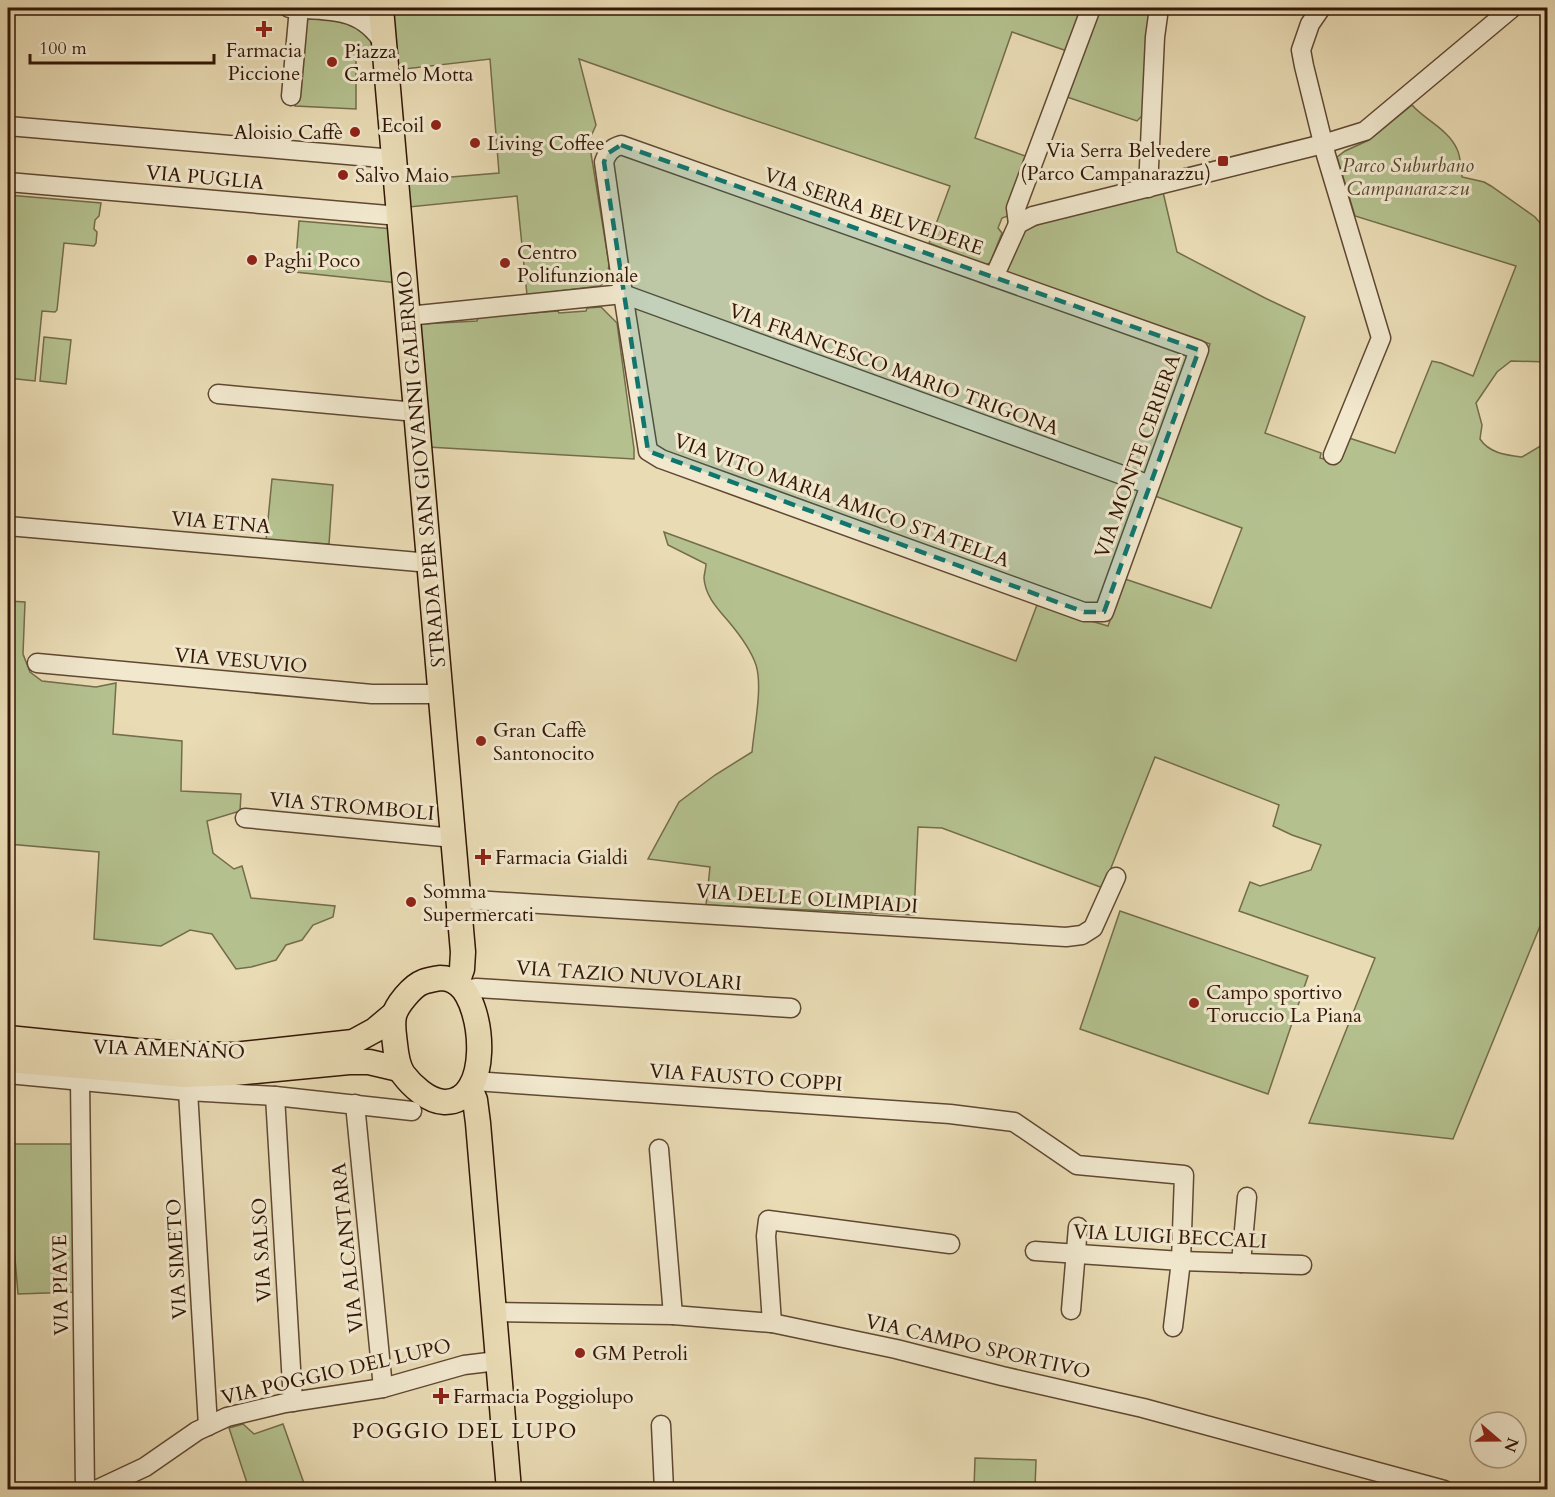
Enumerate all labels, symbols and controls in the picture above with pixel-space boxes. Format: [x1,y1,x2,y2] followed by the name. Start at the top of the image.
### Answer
[257,22,271,36] marker: Farmacia Piccione
[30,27,214,65] scale bar
[39,36,87,61] text: 100 m
[226,37,302,87] place label: Farmacia Piccione
[344,38,474,88] place label: Piazza Carmelo Motta
[325,55,339,69] marker: Piazza Carmelo Motta
[381,112,424,139] place label: Ecoil
[429,118,443,132] marker: Ecoil
[234,119,343,146] place label: Aloisio Caffè
[348,125,362,139] marker: Aloisio Caffè
[487,130,605,157] place label: Living Coffee
[468,136,482,150] marker: Living Coffee
[1020,137,1211,187] place label: Via Serra Belvedere (Parco Campanarazzu)
[1342,152,1474,202] park label: Parco Suburbano Campanarazzu
[1216,154,1230,168] marker: Via Serra Belvedere (Parco Campanarazzu)
[145,159,266,196] street label: VIA PUGLIA
[760,161,987,262] street label: VIA SERRA BELVEDERE
[355,162,449,189] place label: Salvo Maio
[336,168,350,182] marker: Salvo Maio
[517,239,638,289] place label: Centro Polifunzionale
[264,247,360,274] place label: Paghi Poco
[245,253,259,267] marker: Paghi Poco
[498,256,512,270] marker: Centro Polifunzionale
[391,269,452,669] street label: STRADA PER SAN GIOVANNI GALERMO
[725,297,1063,442] street label: VIA FRANCESCO MARIO TRIGONA
[1088,350,1187,562] street label: VIA MONTE CERIERA
[670,427,1014,574] street label: VIA VITO MARIA AMICO STATELLA
[170,505,272,540] street label: VIA ETNA
[173,641,309,680] street label: VIA VESUVIO
[493,717,594,767] place label: Gran Caffè Santonocito
[474,734,488,748] marker: Gran Caffè Santonocito
[268,786,436,827] street label: VIA STROMBOLI
[495,844,628,871] place label: Farmacia Gialdi
[476,850,490,864] marker: Farmacia Gialdi
[695,877,919,920] street label: VIA DELLE OLIMPIADI
[423,878,534,928] place label: Somma Supermercati
[404,895,418,909] marker: Somma Supermercati
[515,954,743,997] street label: VIA TAZIO NUVOLARI
[1206,979,1362,1029] place label: Campo sportivo Toruccio La Piana
[1187,996,1201,1010] marker: Campo sportivo Toruccio La Piana
[92,1033,245,1066] street label: VIA AMENANO
[649,1057,843,1098] street label: VIA FAUSTO COPPI
[325,1161,370,1334] street label: VIA ALCANTARA
[245,1197,278,1303] street label: VIA SALSO
[160,1198,193,1320] street label: VIA SIMETO
[1072,1218,1268,1255] street label: VIA LUIGI BECCALI
[46,1234,75,1336] street label: VIA PIAVE
[863,1307,1093,1386] street label: VIA CAMPO SPORTIVO
[219,1332,454,1411] street label: VIA POGGIO DEL LUPO
[592,1340,688,1367] place label: GM Petroli
[573,1346,587,1360] marker: GM Petroli
[453,1383,634,1410] place label: Farmacia Poggiolupo
[434,1389,448,1403] marker: Farmacia Poggiolupo
[1468,1410,1528,1470] north arrow
[352,1417,578,1446] district label: POGGIO DEL LUPO
[1498,1434,1524,1455] text: N

